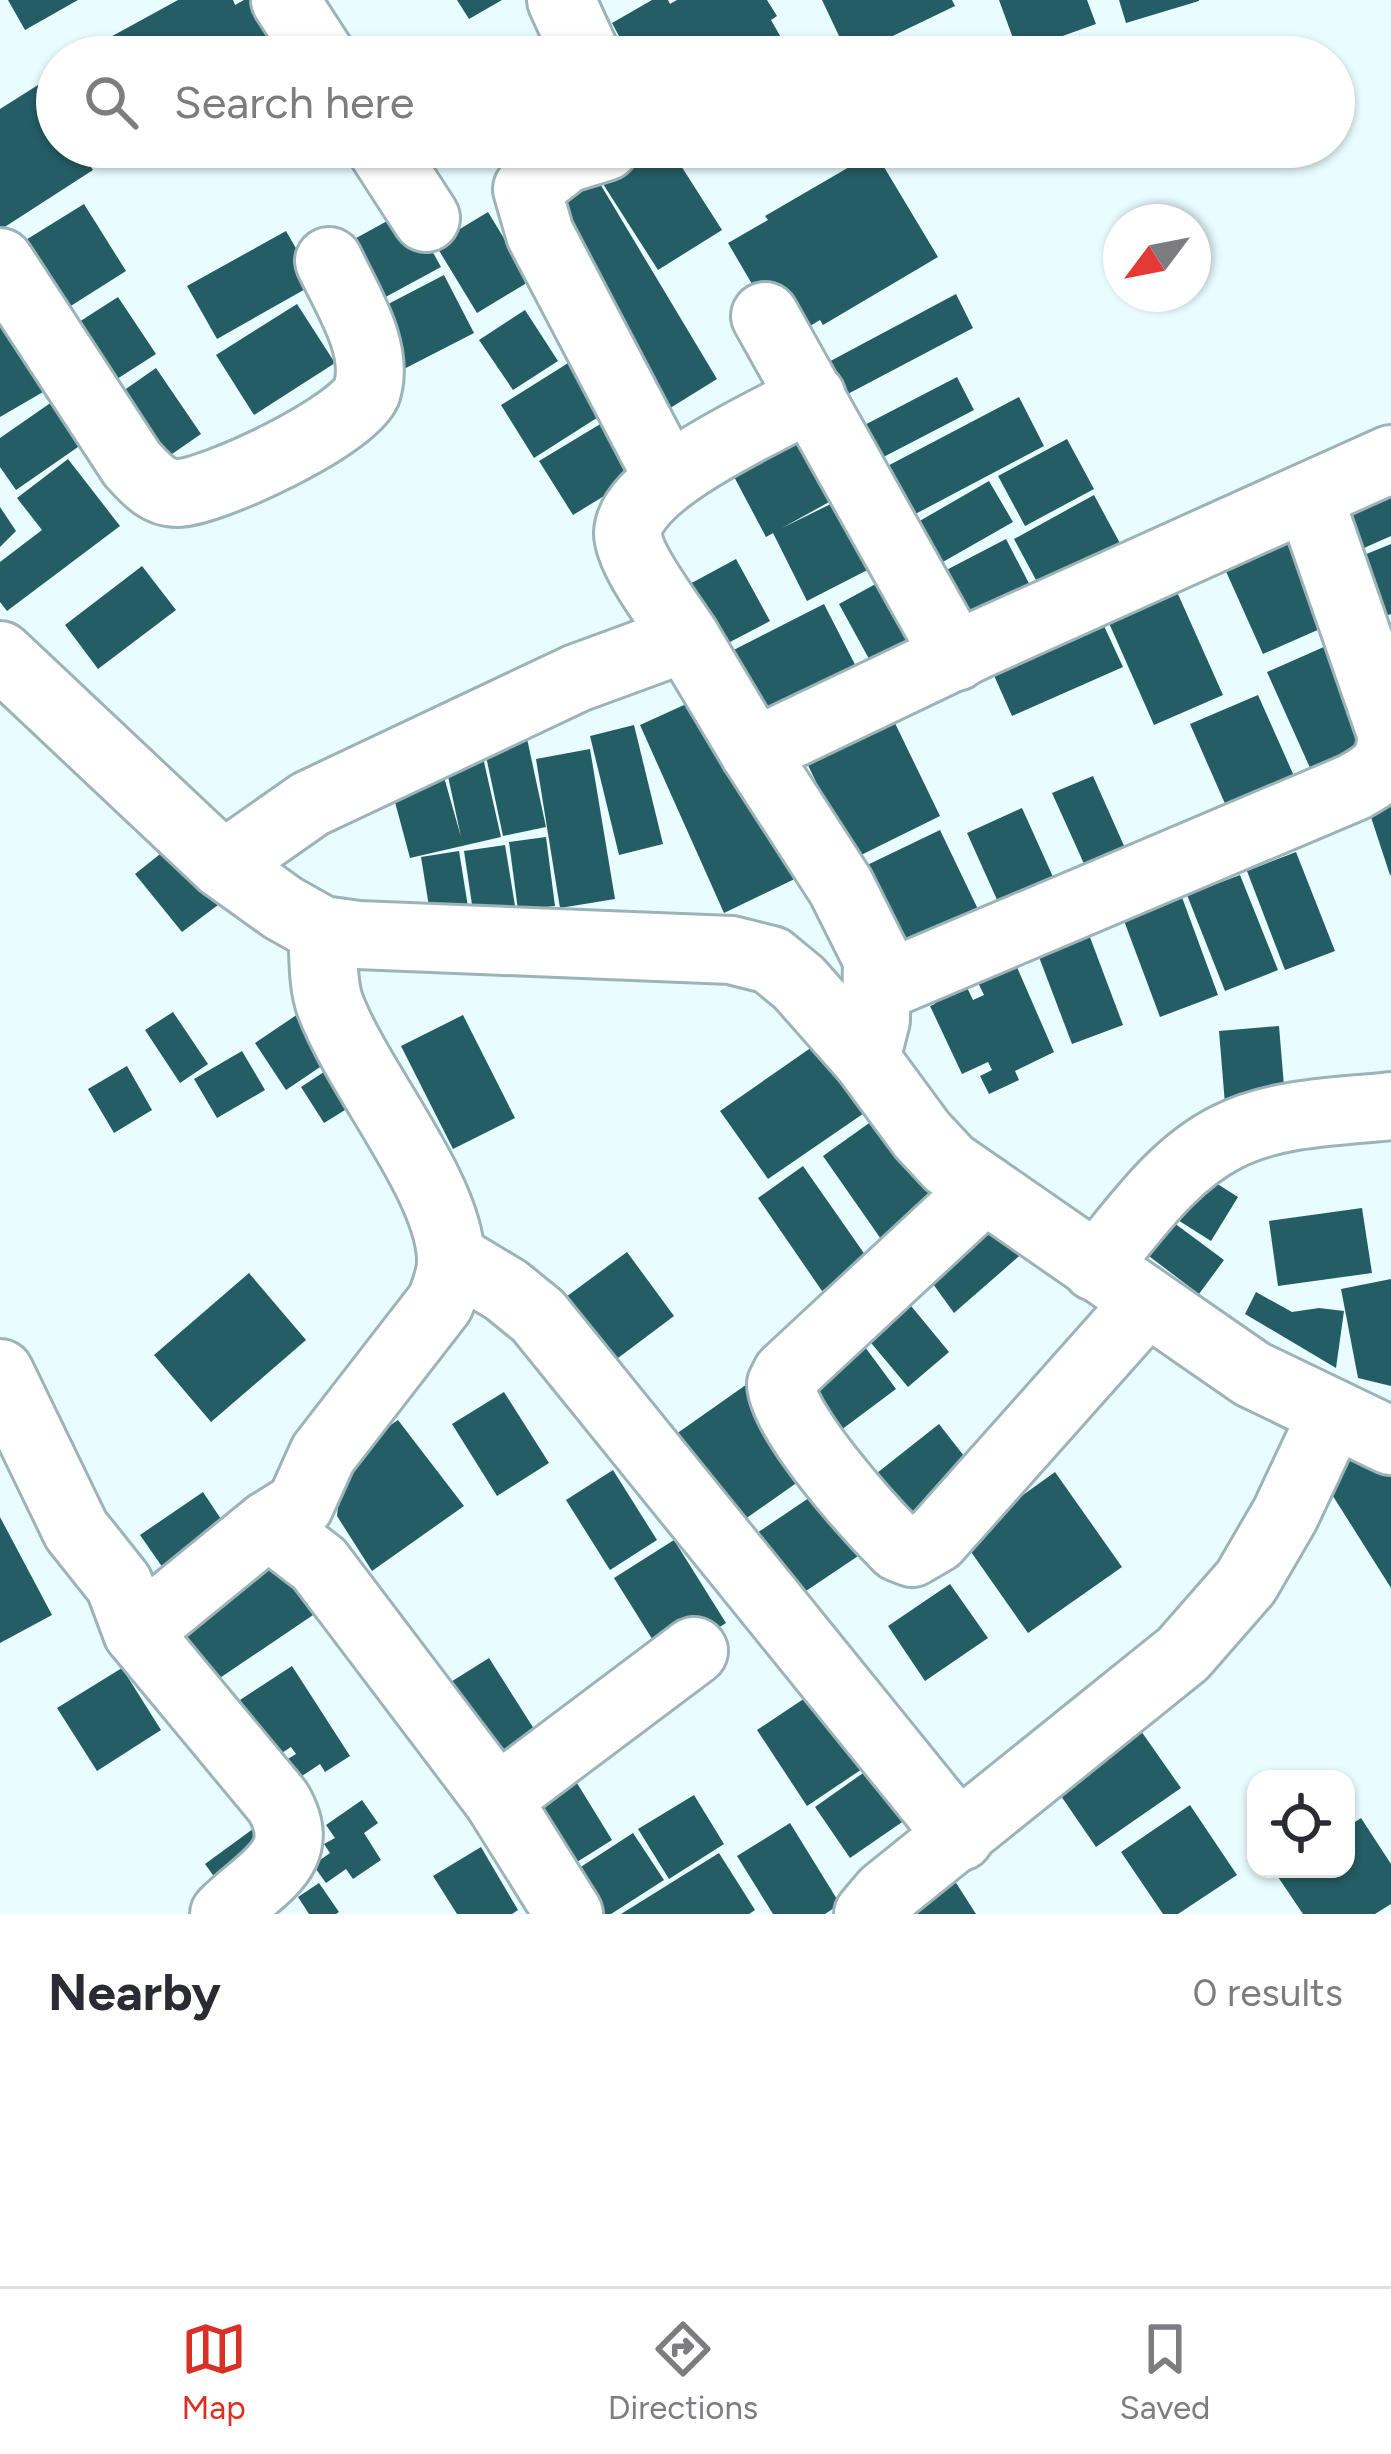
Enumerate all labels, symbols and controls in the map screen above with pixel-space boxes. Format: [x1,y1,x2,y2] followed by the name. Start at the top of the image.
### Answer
[36,36,1355,168] search box
[78,69,144,135] icon: search
[174,75,414,129] text: Search here
[1103,204,1211,312] north arrow
[1247,1770,1355,1878] map controls
[1247,1770,1355,1878] button: locate
[48,1962,221,2023] text: Nearby
[1192,1969,1343,2016] text: 0 results
[181,2316,247,2427] tab: Map
[608,2316,758,2427] tab: Directions
[1119,2316,1210,2427] tab: Saved

